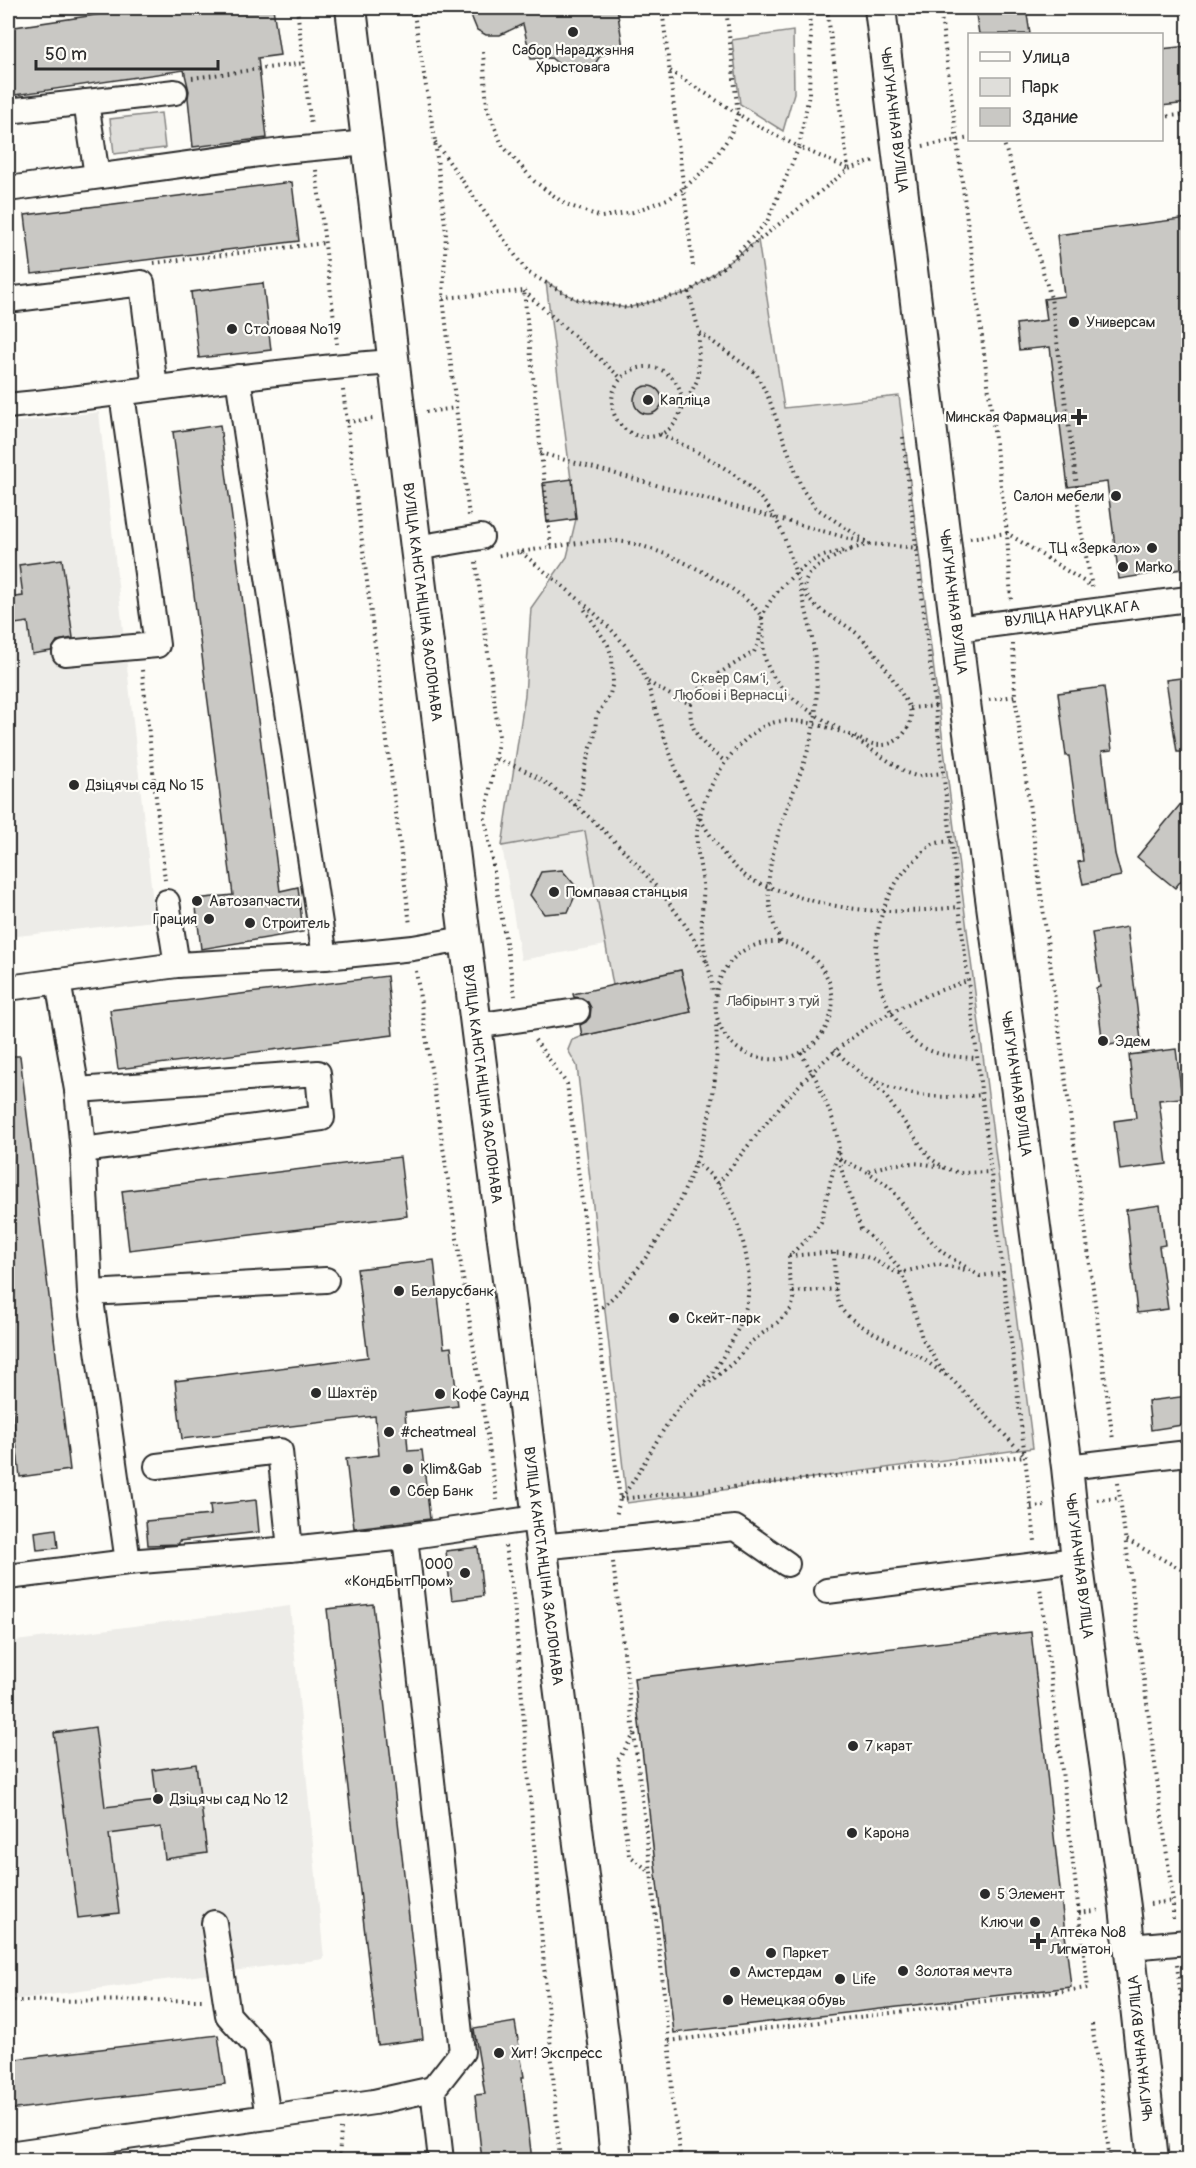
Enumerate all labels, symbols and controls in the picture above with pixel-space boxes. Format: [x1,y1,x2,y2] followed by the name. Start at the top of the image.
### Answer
[566,25,580,39] marker: Сабор Нараджэння Хрыстовага
[36,33,218,71] scale bar
[968,33,1163,141] legend
[512,41,634,77] place label: Сабор Нараджэння Хрыстовага
[45,43,87,66] text: 50 m
[876,46,912,194] street label: ЧЫГУНАЧНАЯ ВУЛІЦА
[1022,46,1070,69] text: Улица
[1022,76,1059,99] text: Парк
[1022,106,1078,129] text: Здание
[1086,313,1156,332] place label: Универсам
[1067,315,1081,329] marker: Универсам
[244,320,341,339] place label: Столовая №19
[225,322,239,336] marker: Столовая №19
[660,391,710,410] place label: Капліца
[641,393,655,407] marker: Капліца
[945,408,1067,427] place label: Минская Фармация
[1072,410,1086,424] marker: Минская Фармация
[398,482,446,723] street label: ВУЛІЦА КАНСТАНЦІНА ЗАСЛОНАВА
[1013,487,1104,506] place label: Салон мебели
[1109,489,1123,503] marker: Салон мебели
[935,528,971,676] street label: ЧЫГУНАЧНАЯ ВУЛІЦА
[1049,539,1140,558] place label: ТЦ «Зеркало»
[1145,541,1159,555] marker: ТЦ «Зеркало»
[1135,558,1172,577] place label: Marko
[1116,560,1130,574] marker: Marko
[1003,596,1141,632] street label: ВУЛІЦА НАРУЦКАГА
[672,669,787,705] park label: Сквер Сямʼі, Любові і Вернасці
[85,776,204,795] place label: Дзіцячы сад № 15
[67,778,81,792] marker: Дзіцячы сад № 15
[566,883,688,902] place label: Помпавая станцыя
[547,885,561,899] marker: Помпавая станцыя
[209,892,300,911] place label: Автозапчасти
[190,894,204,908] marker: Автозапчасти
[153,910,197,929] place label: Грация
[202,912,216,926] marker: Грация
[262,914,330,933] place label: Строитель
[243,916,257,930] marker: Строитель
[458,964,506,1205] street label: ВУЛІЦА КАНСТАНЦІНА ЗАСЛОНАВА
[725,992,820,1011] park label: Лабірынт з туй
[996,1010,1036,1158] street label: ЧЫГУНАЧНАЯ ВУЛІЦА
[1115,1032,1150,1051] place label: Эдем
[1096,1034,1110,1048] marker: Эдем
[411,1282,494,1301] place label: Беларусбанк
[392,1284,406,1298] marker: Беларусбанк
[686,1309,761,1328] place label: Скейт-парк
[667,1311,681,1325] marker: Скейт-парк
[328,1384,377,1403] place label: Шахтёр
[452,1385,529,1404] place label: Кофе Саунд
[309,1386,323,1400] marker: Шахтёр
[433,1387,447,1401] marker: Кофе Саунд
[400,1423,476,1442] place label: #cheatmeal
[382,1425,396,1439] marker: #cheatmeal
[519,1446,567,1687] street label: ВУЛІЦА КАНСТАНЦІНА ЗАСЛОНАВА
[420,1460,482,1479] place label: Klim&Gab
[401,1462,415,1476] marker: Klim&Gab
[407,1482,474,1501] place label: Сбер Банк
[388,1484,402,1498] marker: Сбер Банк
[1061,1492,1097,1640] street label: ЧЫГУНАЧНАЯ ВУЛІЦА
[345,1555,453,1591] place label: ООО «КондБытПром»
[458,1566,472,1580] marker: ООО «КондБытПром»
[865,1737,913,1756] place label: 7 карат
[846,1739,860,1753] marker: 7 карат
[169,1790,288,1809] place label: Дзіцячы сад № 12
[151,1792,165,1806] marker: Дзіцячы сад № 12
[864,1824,909,1843] place label: Карона
[845,1826,859,1840] marker: Карона
[997,1885,1065,1904] place label: 5 Элемент
[978,1887,992,1901] marker: 5 Элемент
[981,1913,1023,1932] place label: Ключи
[1028,1915,1042,1929] marker: Ключи
[1049,1923,1126,1959] place label: Аптека №8 Лигматон
[1031,1934,1045,1948] marker: Аптека №8 Лигматон
[783,1944,829,1963] place label: Паркет
[764,1946,778,1960] marker: Паркет
[915,1962,1012,1981] place label: Золотая мечта
[747,1963,822,1982] place label: Амстердам
[896,1964,910,1978] marker: Золотая мечта
[728,1965,742,1979] marker: Амстердам
[852,1970,876,1989] place label: Life
[833,1972,847,1986] marker: Life
[1124,1974,1158,2122] street label: ЧЫГУНАЧНАЯ ВУЛІЦА
[740,1991,846,2010] place label: Немецкая обувь
[721,1993,735,2007] marker: Немецкая обувь
[511,2044,603,2063] place label: Хит! Экспресс
[492,2046,506,2060] marker: Хит! Экспресс

